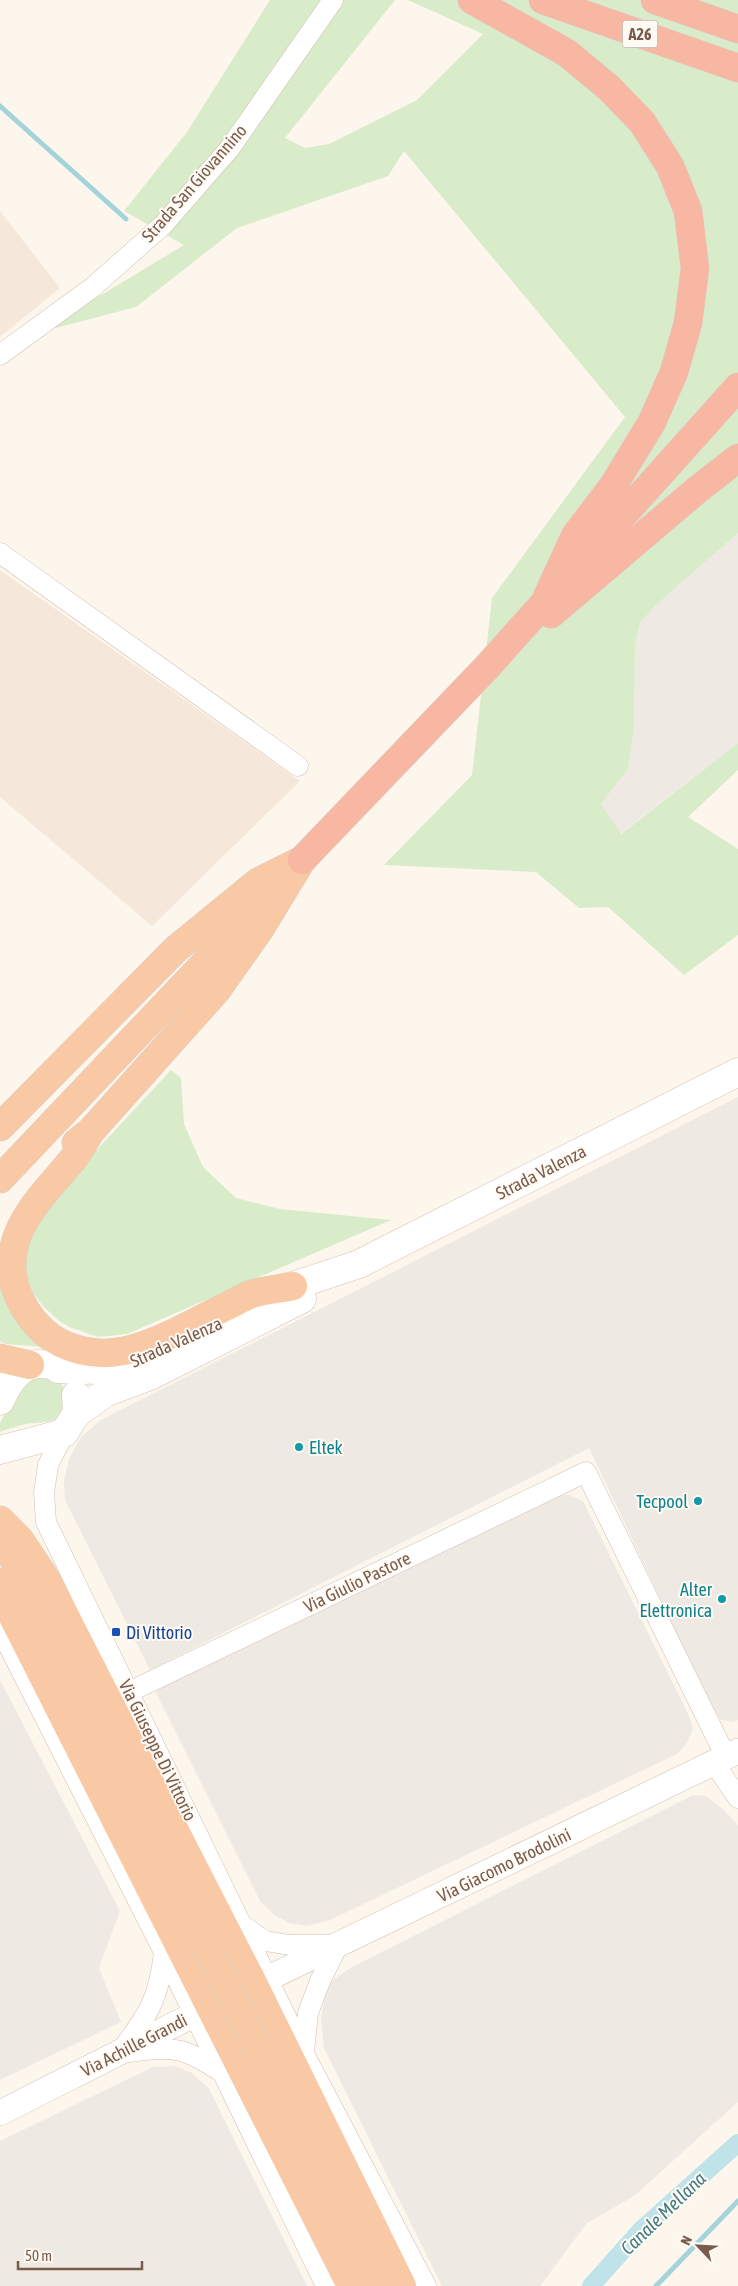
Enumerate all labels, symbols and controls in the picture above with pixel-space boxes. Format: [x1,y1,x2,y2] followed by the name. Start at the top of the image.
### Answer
[622,20,658,48] road number: A26
[137,120,251,246] street label: Strada San Giovannino
[492,1140,590,1204] street label: Strada Valenza
[127,1312,225,1372] street label: Strada Valenza
[309,1437,343,1458] place label: Eltek
[293,1441,305,1453] marker: Eltek
[636,1491,688,1512] place label: Tecpool
[692,1495,704,1507] marker: Tecpool
[300,1547,414,1617] street label: Via Giulio Pastore
[640,1579,713,1621] place label: Alter Elettronica
[716,1593,728,1605] marker: Alter Elettronica
[126,1622,192,1643] place label: Di Vittorio
[110,1626,122,1638] marker: Di Vittorio
[115,1676,201,1824] street label: Via Giuseppe Di Vittorio
[434,1824,574,1906] street label: Via Giacomo Brodolini
[77,2009,191,2081] street label: Via Achille Grandi
[616,2167,710,2259] water label: Canale Mellana
[673,2221,723,2271] north arrow
[677,2233,695,2248] text: N
[18,2238,141,2270] scale bar
[25,2247,52,2264] text: 50 m

